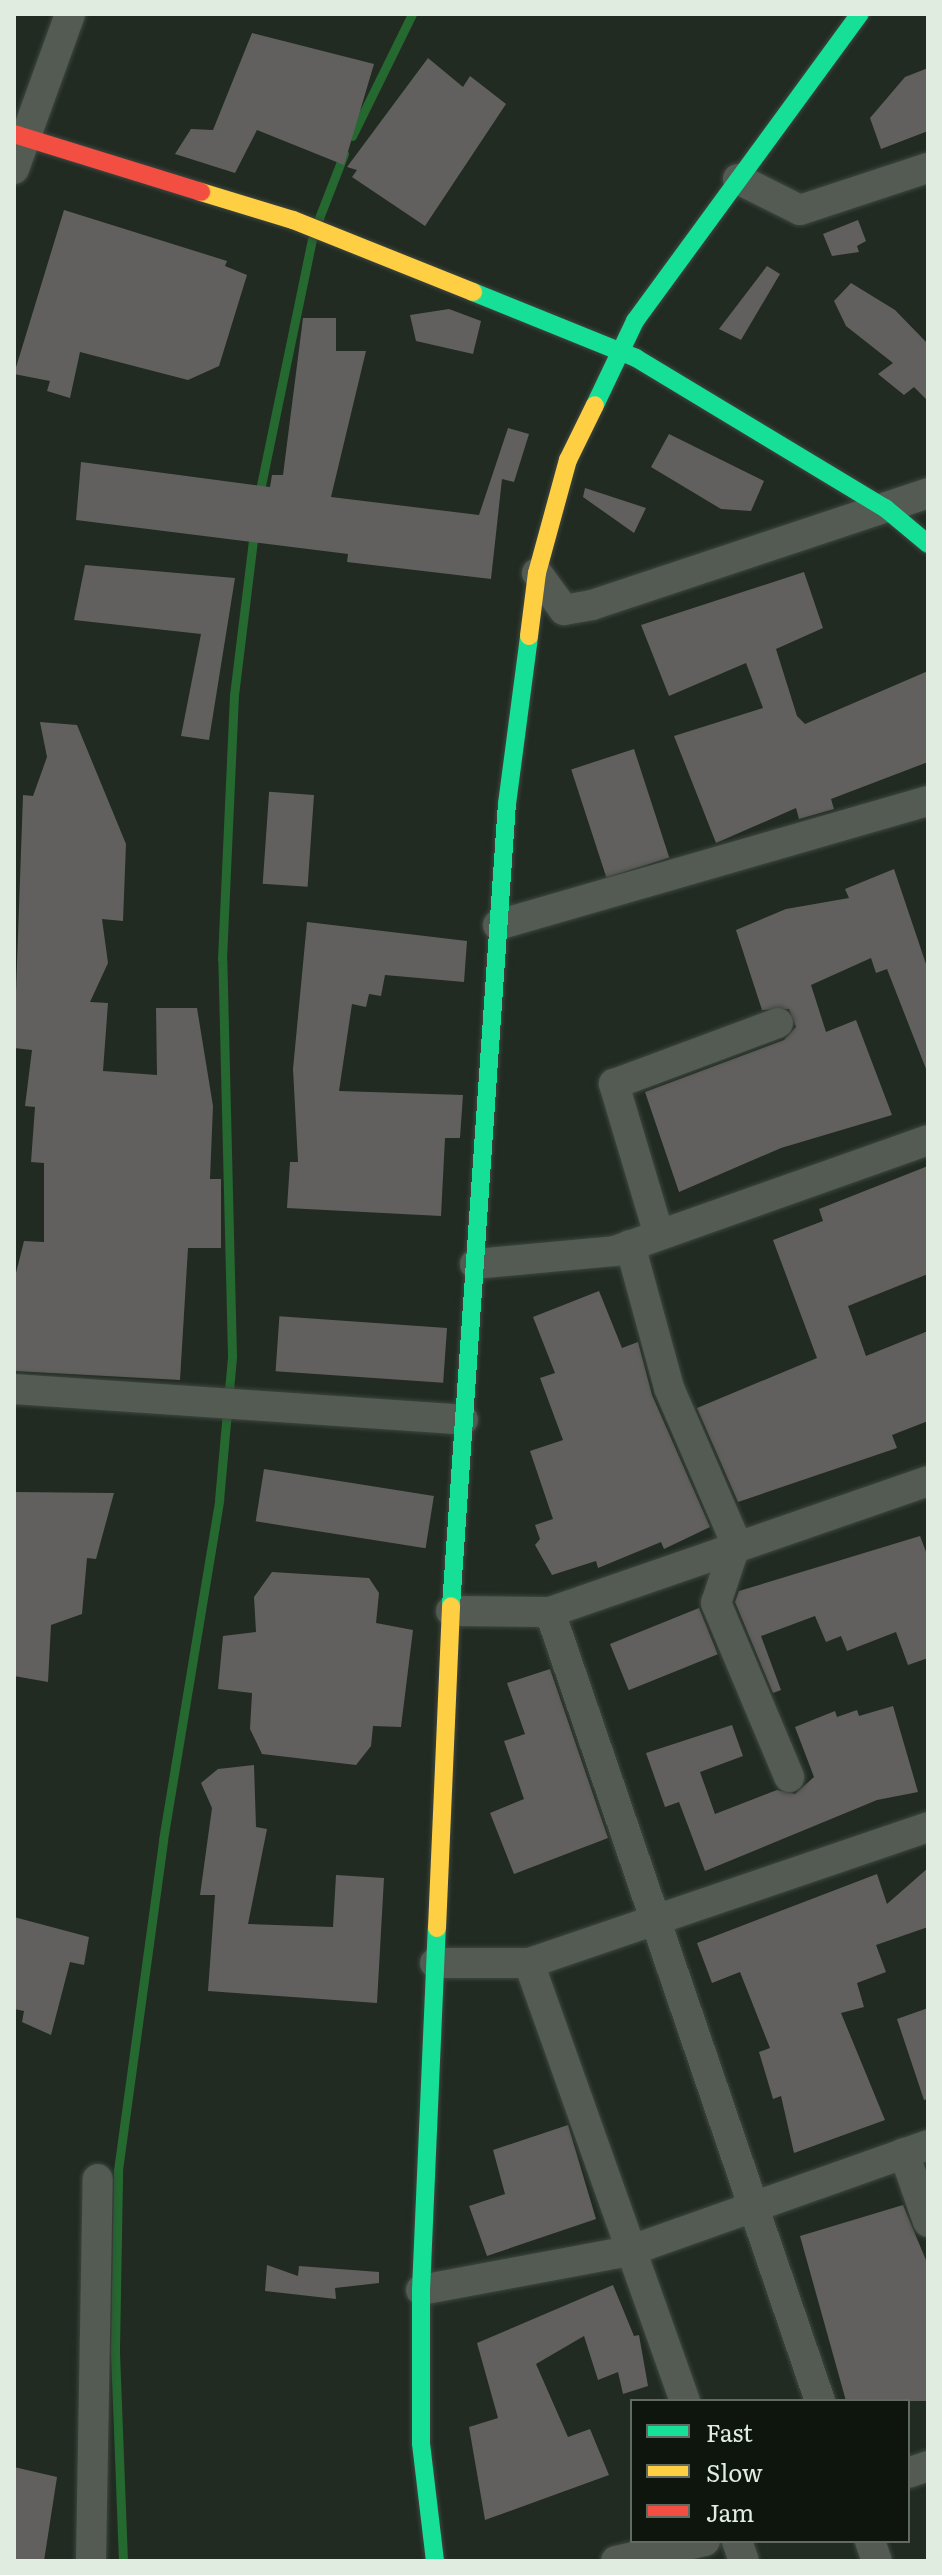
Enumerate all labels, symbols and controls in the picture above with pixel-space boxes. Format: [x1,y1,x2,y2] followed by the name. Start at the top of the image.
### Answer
[630,2399,910,2543] legend
[706,2414,753,2449] text: Fast
[706,2454,763,2489] text: Slow
[706,2494,754,2529] text: Jam

